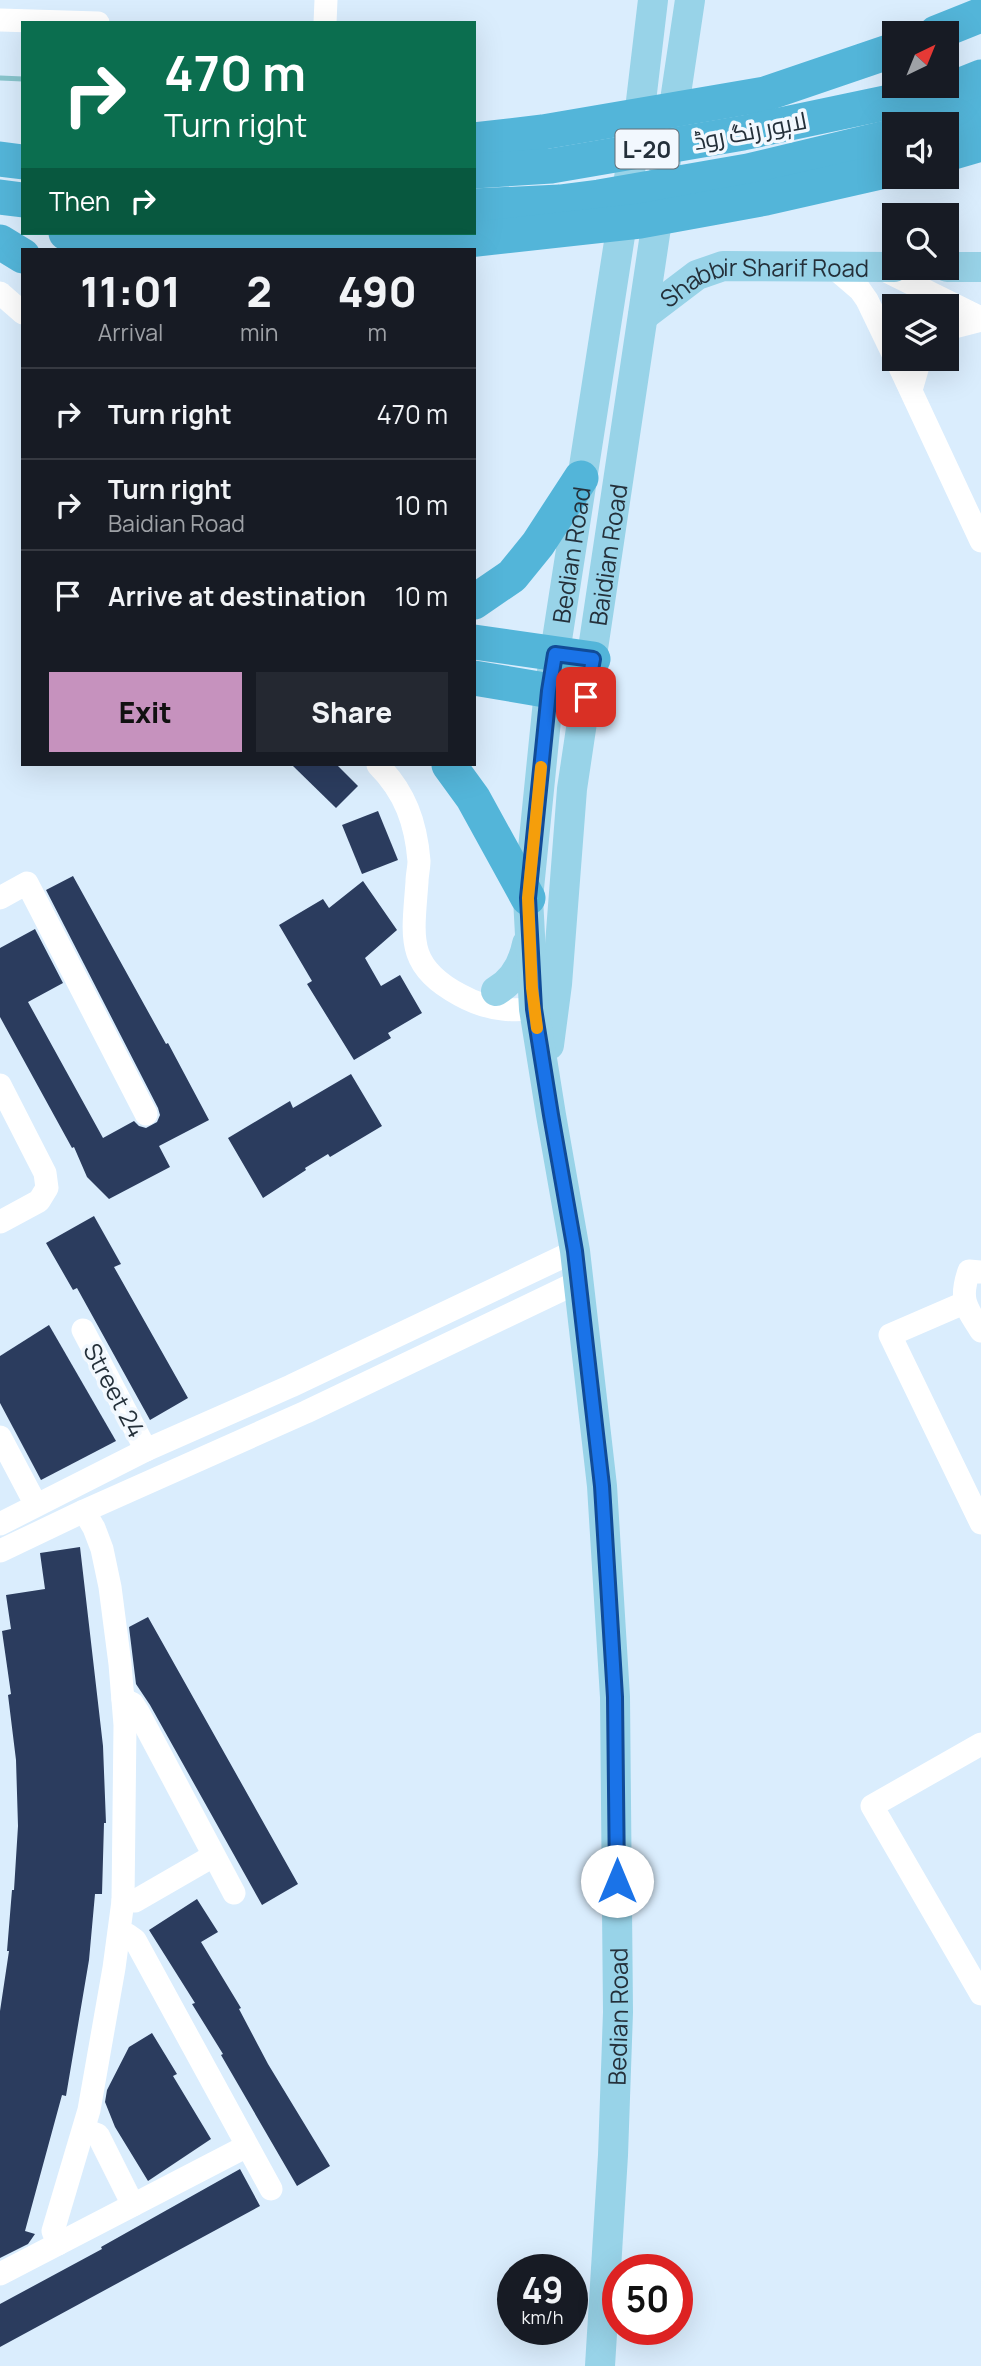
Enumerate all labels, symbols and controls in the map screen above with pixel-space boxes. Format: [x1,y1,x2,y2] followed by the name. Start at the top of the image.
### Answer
[882,21,959,98] north arrow
[882,21,959,371] map controls
[164,39,306,106] text: 470 m
[49,49,140,140] icon: right
[164,103,307,147] text: Turn right
[690,103,810,157] street label: لاہور رنگ روڈ
[882,112,959,189] button: sound
[616,130,678,168] road number: L-20
[124,182,162,220] icon: right
[49,183,110,219] text: Then
[882,203,959,280] button: search
[653,250,869,314] street label: Shabbir Sharif Road
[80,262,181,320] text: 11:01
[247,262,272,320] text: 2
[338,262,417,320] text: 490
[882,294,959,371] button: layers
[98,316,163,348] text: Arrival
[240,316,279,348] text: min
[367,316,387,348] text: m
[49,395,87,433] icon: right
[108,396,232,432] text: Turn right
[377,396,448,432] text: 470 m
[108,471,232,507] text: Turn right
[580,482,634,628] street label: Baidian Road
[543,484,597,625] street label: Bedian Road
[49,486,87,524] icon: right
[395,487,448,523] text: 10 m
[108,507,245,539] text: Baidian Road
[49,577,87,615] icon: arrive
[108,578,366,614] text: Arrive at destination
[395,578,448,614] text: 10 m
[556,667,616,727] pin
[49,672,242,752] button: Exit
[256,672,448,752] button: Share
[567,678,605,716] icon: arrive
[76,1337,154,1443] street label: Street 24
[580,1844,654,1918] position arrow
[599,1947,635,2086] street label: Bedian Road
[602,2254,693,2345] speed limit sign: 50
[521,2266,564,2314] text: 49
[522,2305,563,2329] text: km/h

